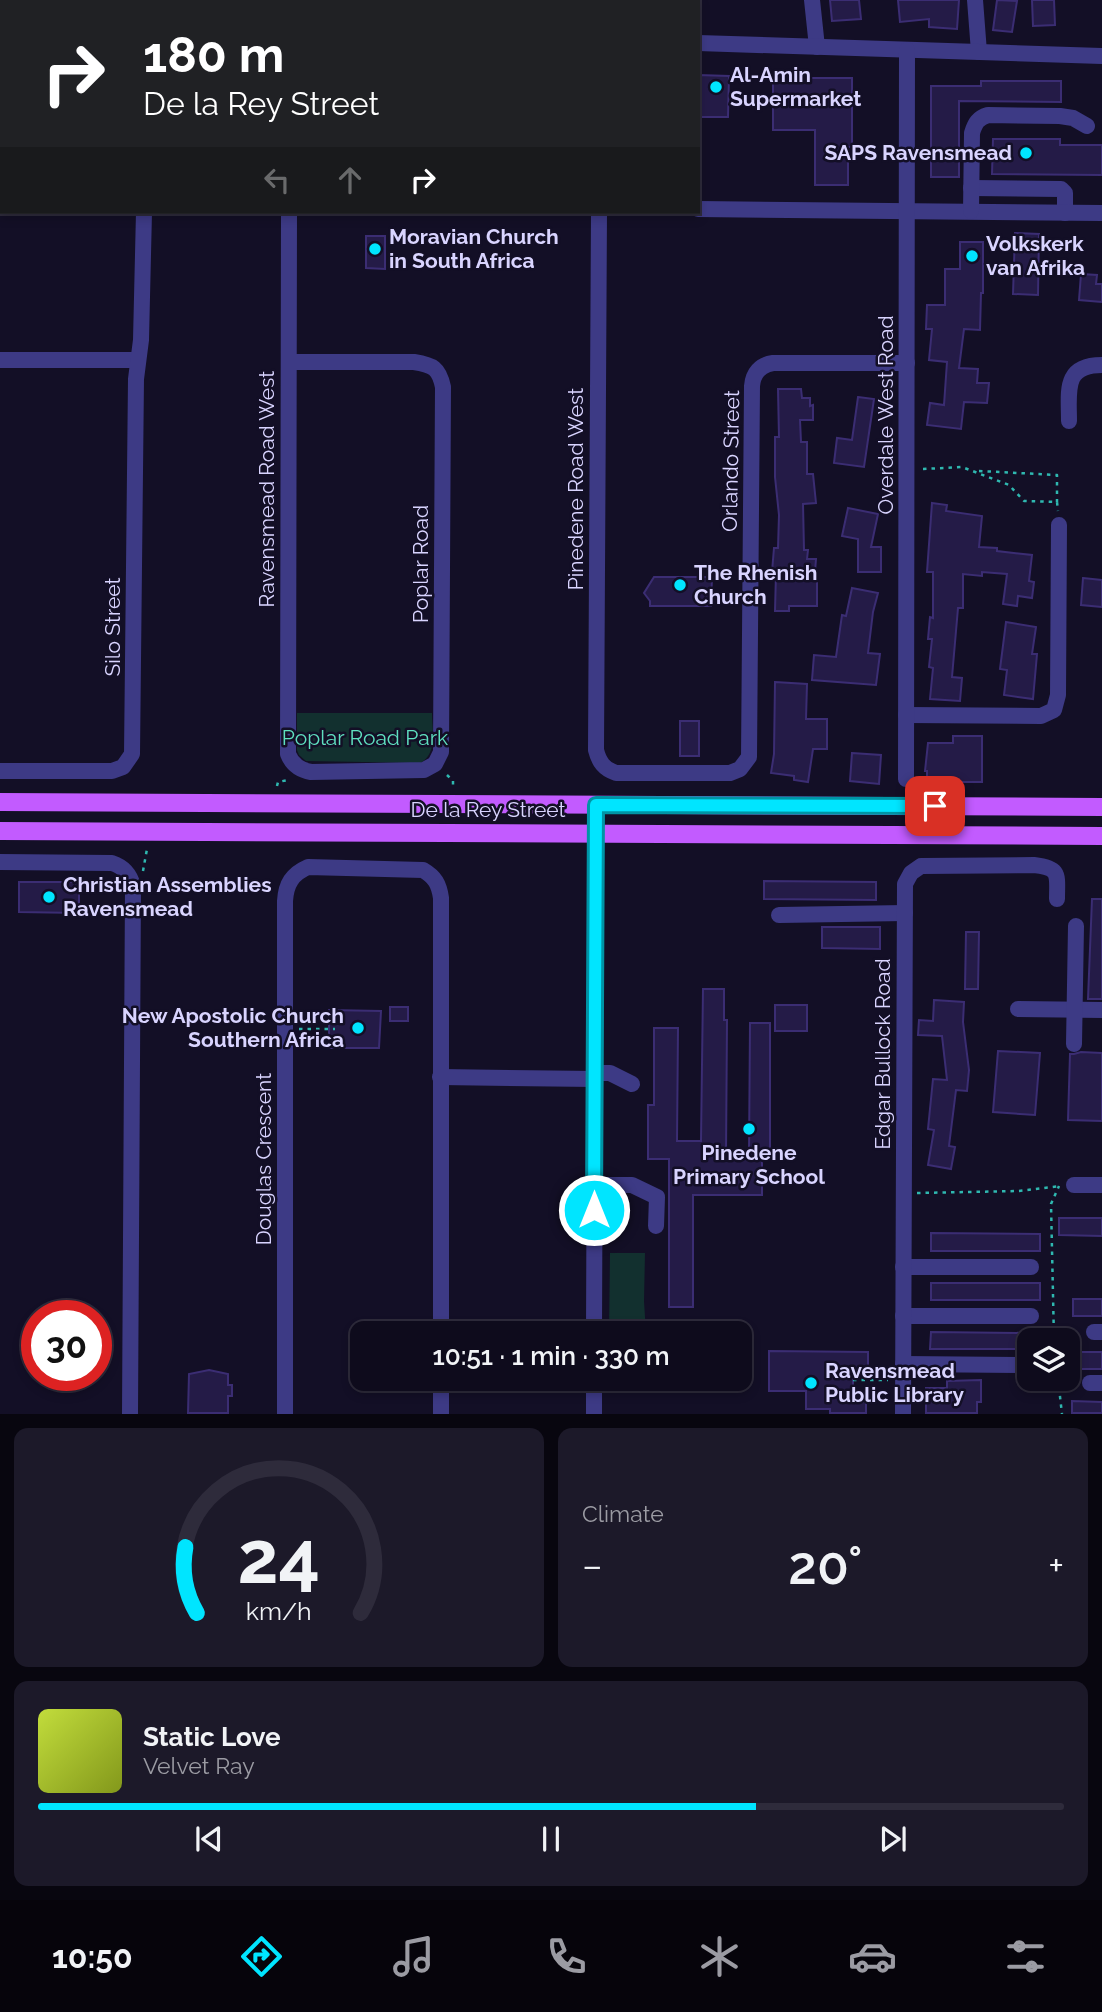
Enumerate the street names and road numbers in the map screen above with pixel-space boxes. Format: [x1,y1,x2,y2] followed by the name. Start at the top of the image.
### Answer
[873,316,898,514] street label: Overdale West Road
[254,371,279,607] street label: Ravensmead Road West
[563,388,588,590] street label: Pinedene Road West
[717,390,744,532] street label: Orlando Street
[408,505,433,623] street label: Poplar Road
[100,577,125,677] street label: Silo Street
[411,797,565,822] street label: De la Rey Street
[870,959,895,1149] street label: Edgar Bullock Road
[251,1073,276,1245] street label: Douglas Crescent

